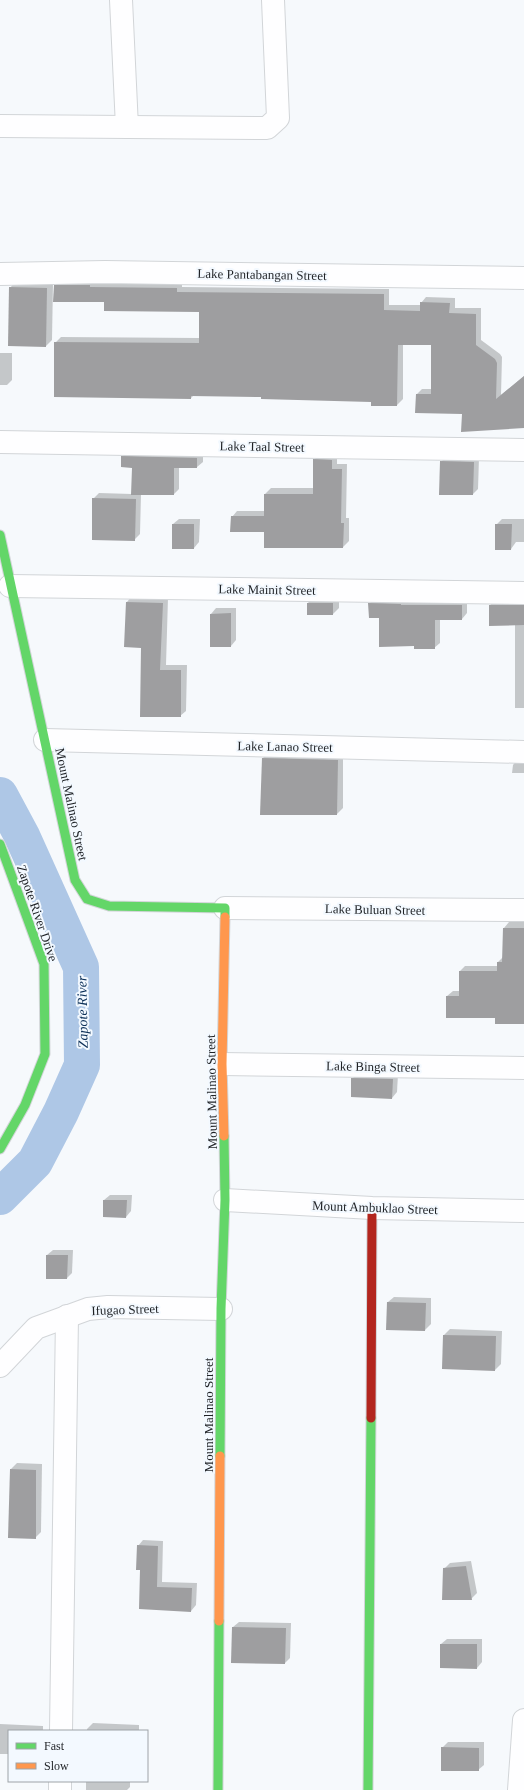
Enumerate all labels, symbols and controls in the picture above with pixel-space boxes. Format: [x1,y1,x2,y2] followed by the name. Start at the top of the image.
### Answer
[197,266,327,283] street label: Lake Pantabangan Street
[219,438,305,455] street label: Lake Taal Street
[218,581,316,598] street label: Lake Mainit Street
[237,738,333,755] street label: Lake Lanao Street
[52,746,91,862] street label: Mount Malinao Street
[14,863,61,964] street label: Zapote River Drive
[325,901,426,918] street label: Lake Buluan Street
[74,975,91,1048] water label: Zapote River
[203,1034,220,1150] street label: Mount Malinao Street
[326,1058,420,1075] street label: Lake Binga Street
[312,1198,438,1217] street label: Mount Ambuklao Street
[91,1301,159,1318] street label: Ifugao Street
[201,1357,216,1472] street label: Mount Malinao Street
[8,1730,148,1782] legend
[44,1739,65,1753] text: Fast
[44,1759,69,1773] text: Slow

